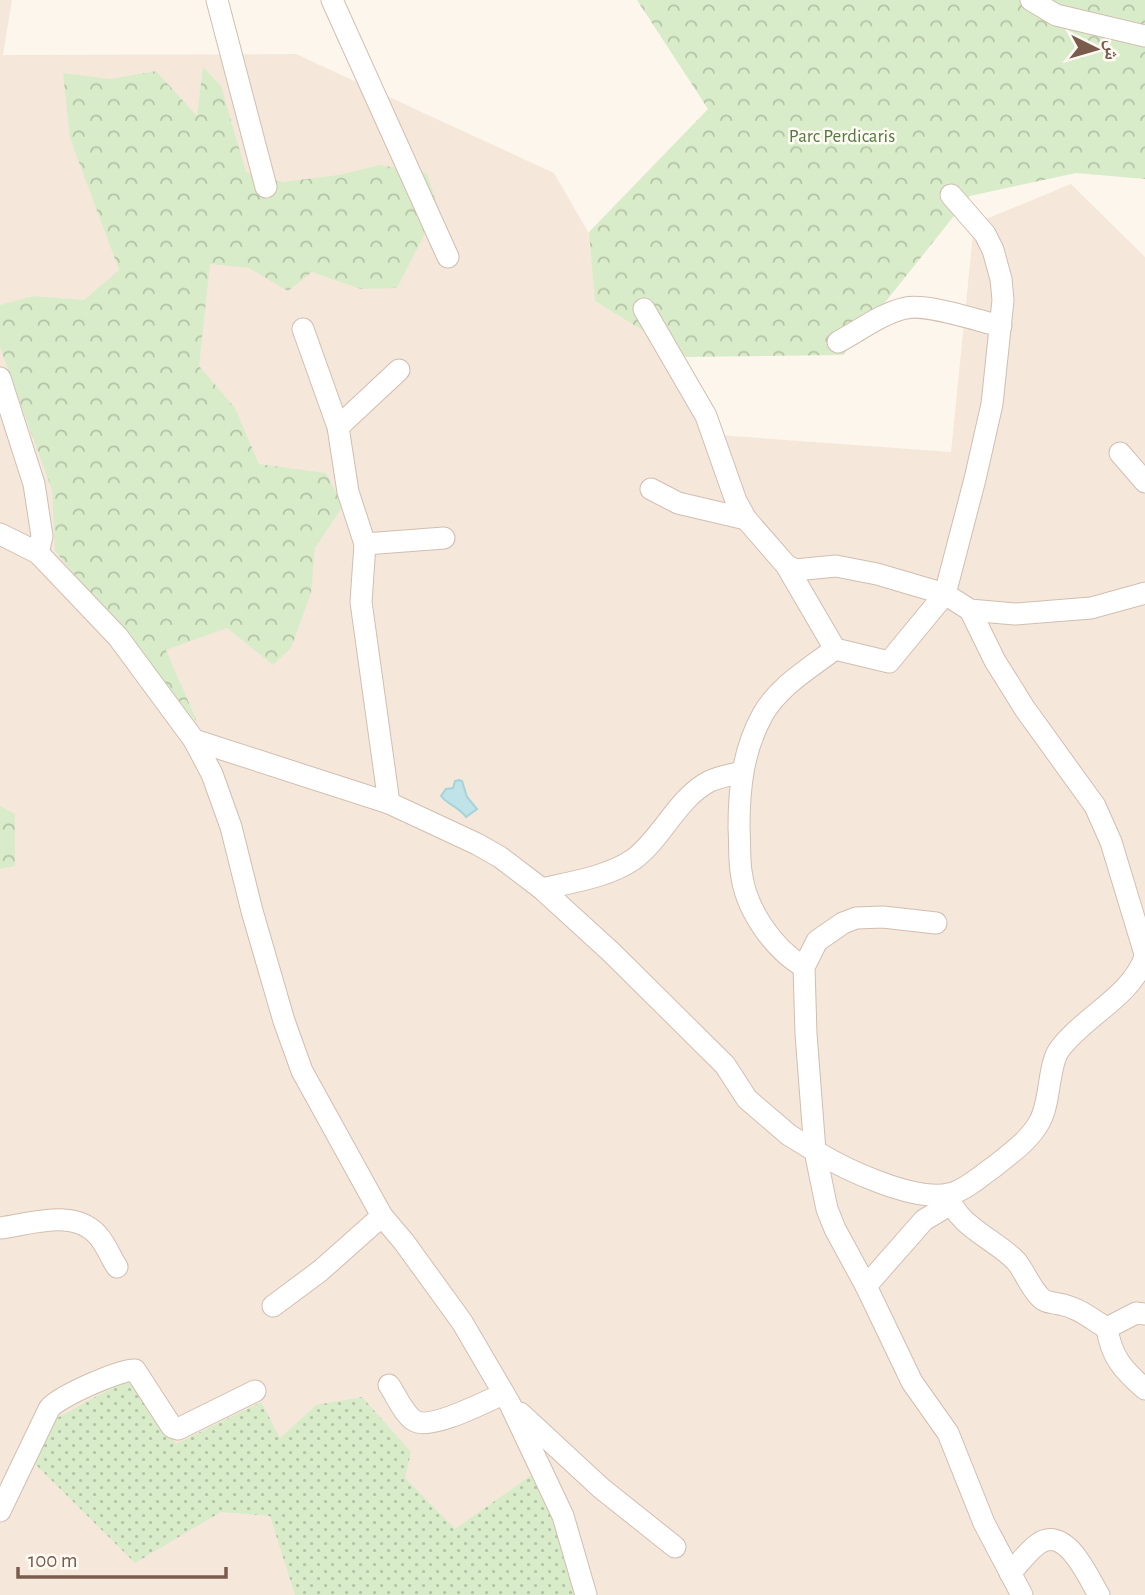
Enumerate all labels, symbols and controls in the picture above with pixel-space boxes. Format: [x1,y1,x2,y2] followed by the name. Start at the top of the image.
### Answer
[1061,14,1131,84] north arrow
[1100,39,1122,61] text: ش
[789,127,895,146] park label: Parc Perdicaris
[18,1536,226,1580] scale bar
[28,1550,78,1571] text: 100 m

